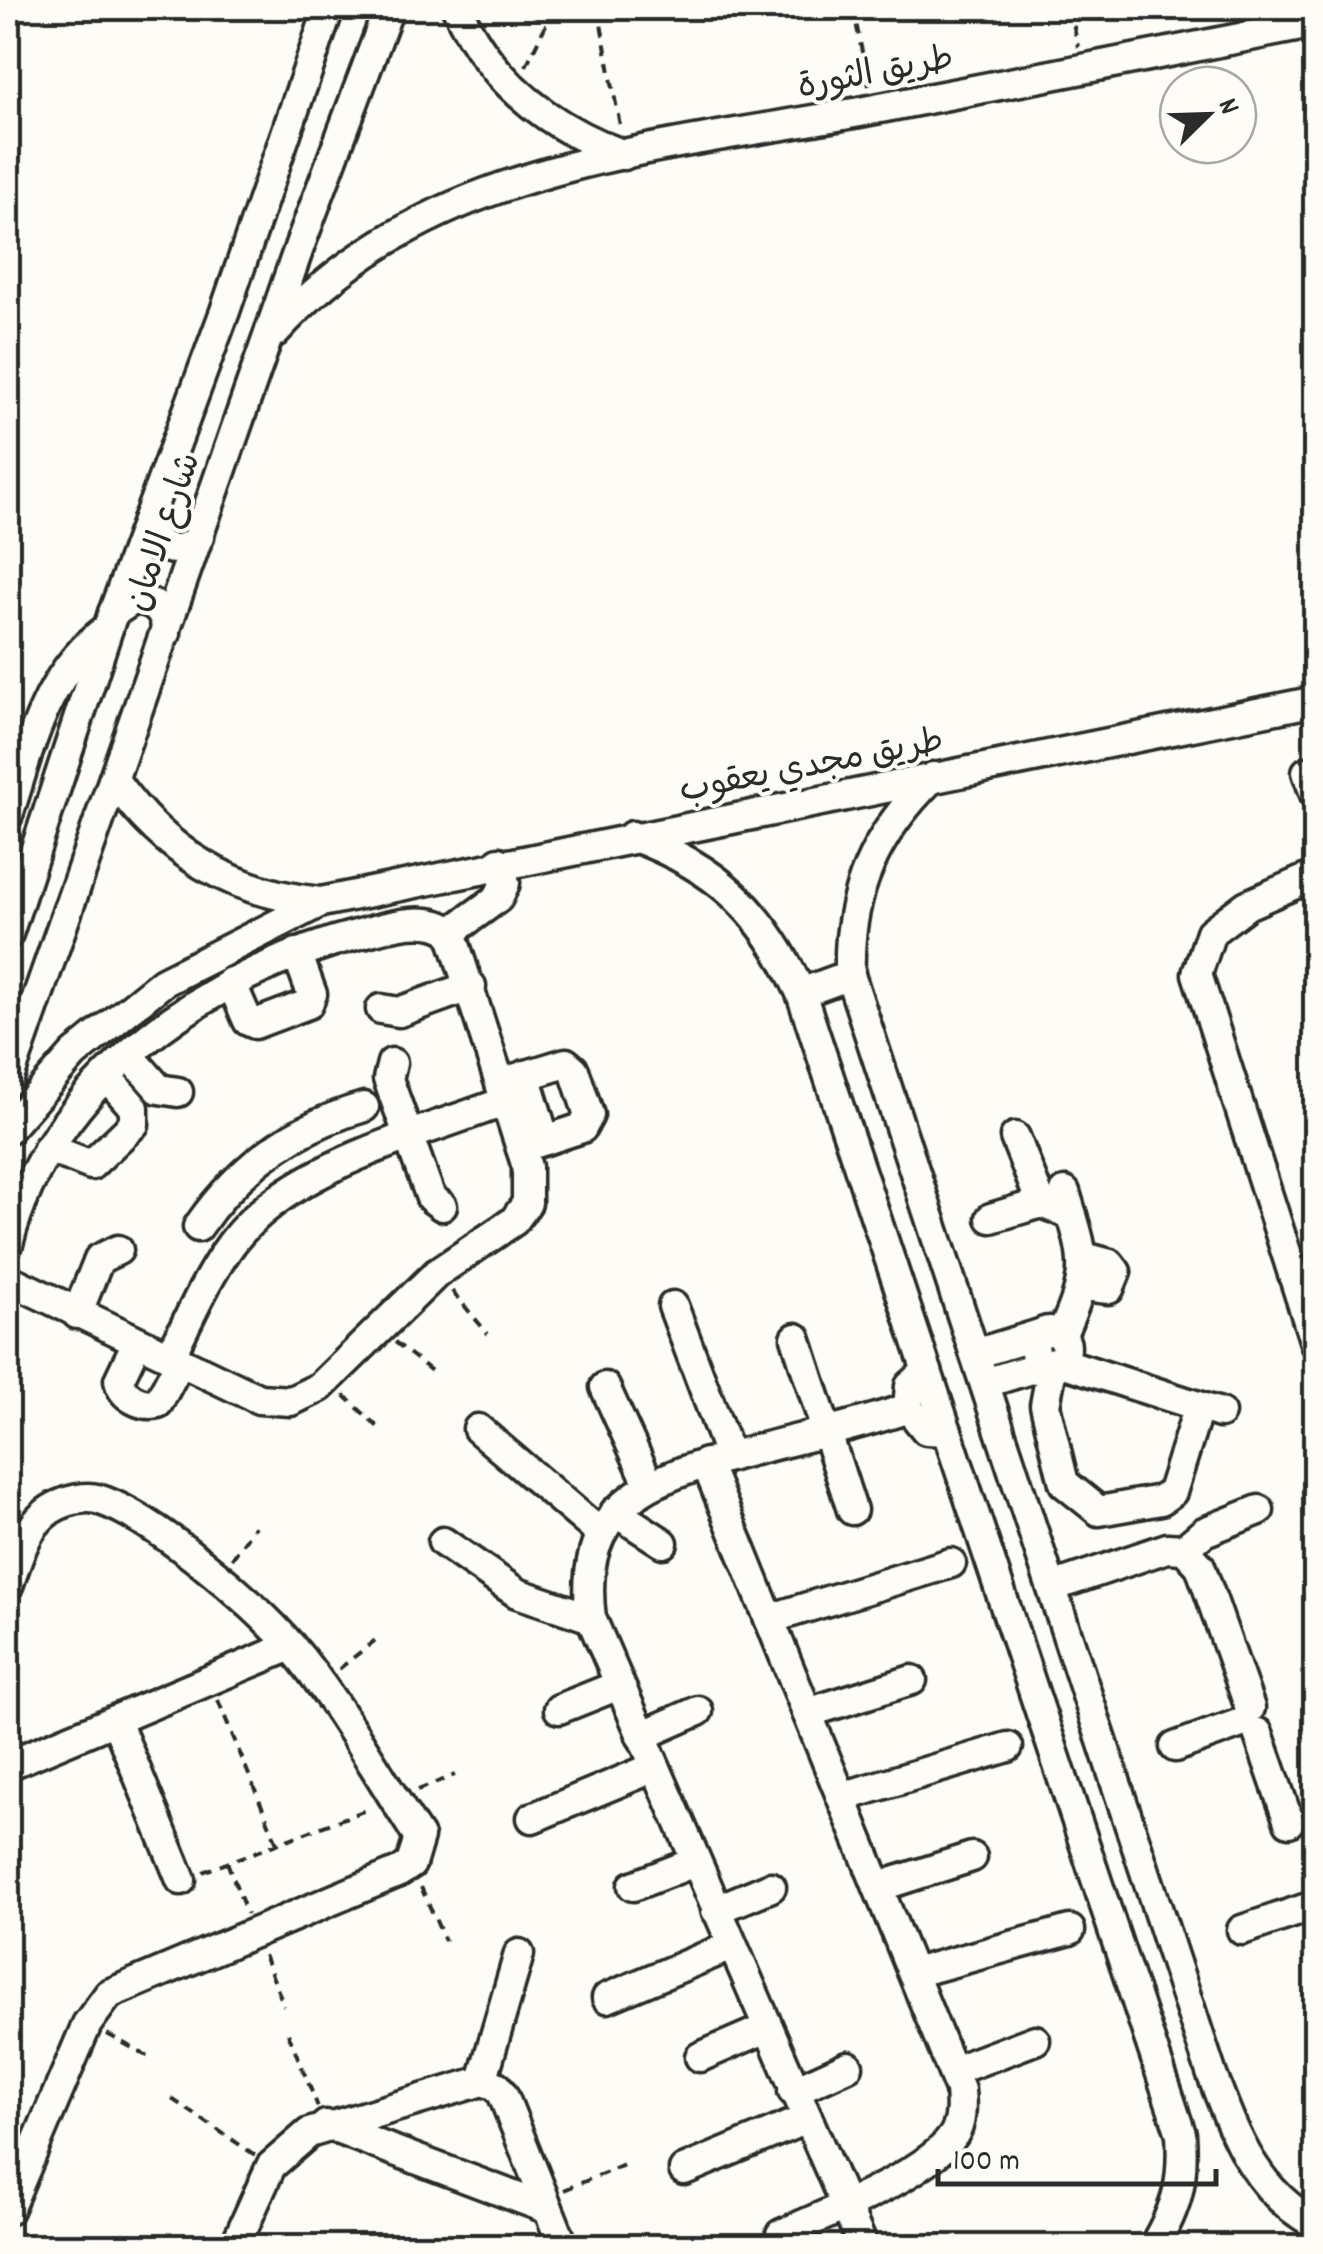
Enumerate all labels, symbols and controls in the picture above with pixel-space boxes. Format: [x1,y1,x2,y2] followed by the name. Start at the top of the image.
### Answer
[794,35,958,115] street label: طريق الثورة
[1158,65,1258,165] north arrow
[1205,93,1248,121] text: N
[115,446,216,619] street label: شارع الامان
[675,718,948,818] street label: طريق مجدي يعقوب
[938,2124,1216,2186] scale bar
[953,2142,1020,2185] text: 100 m

